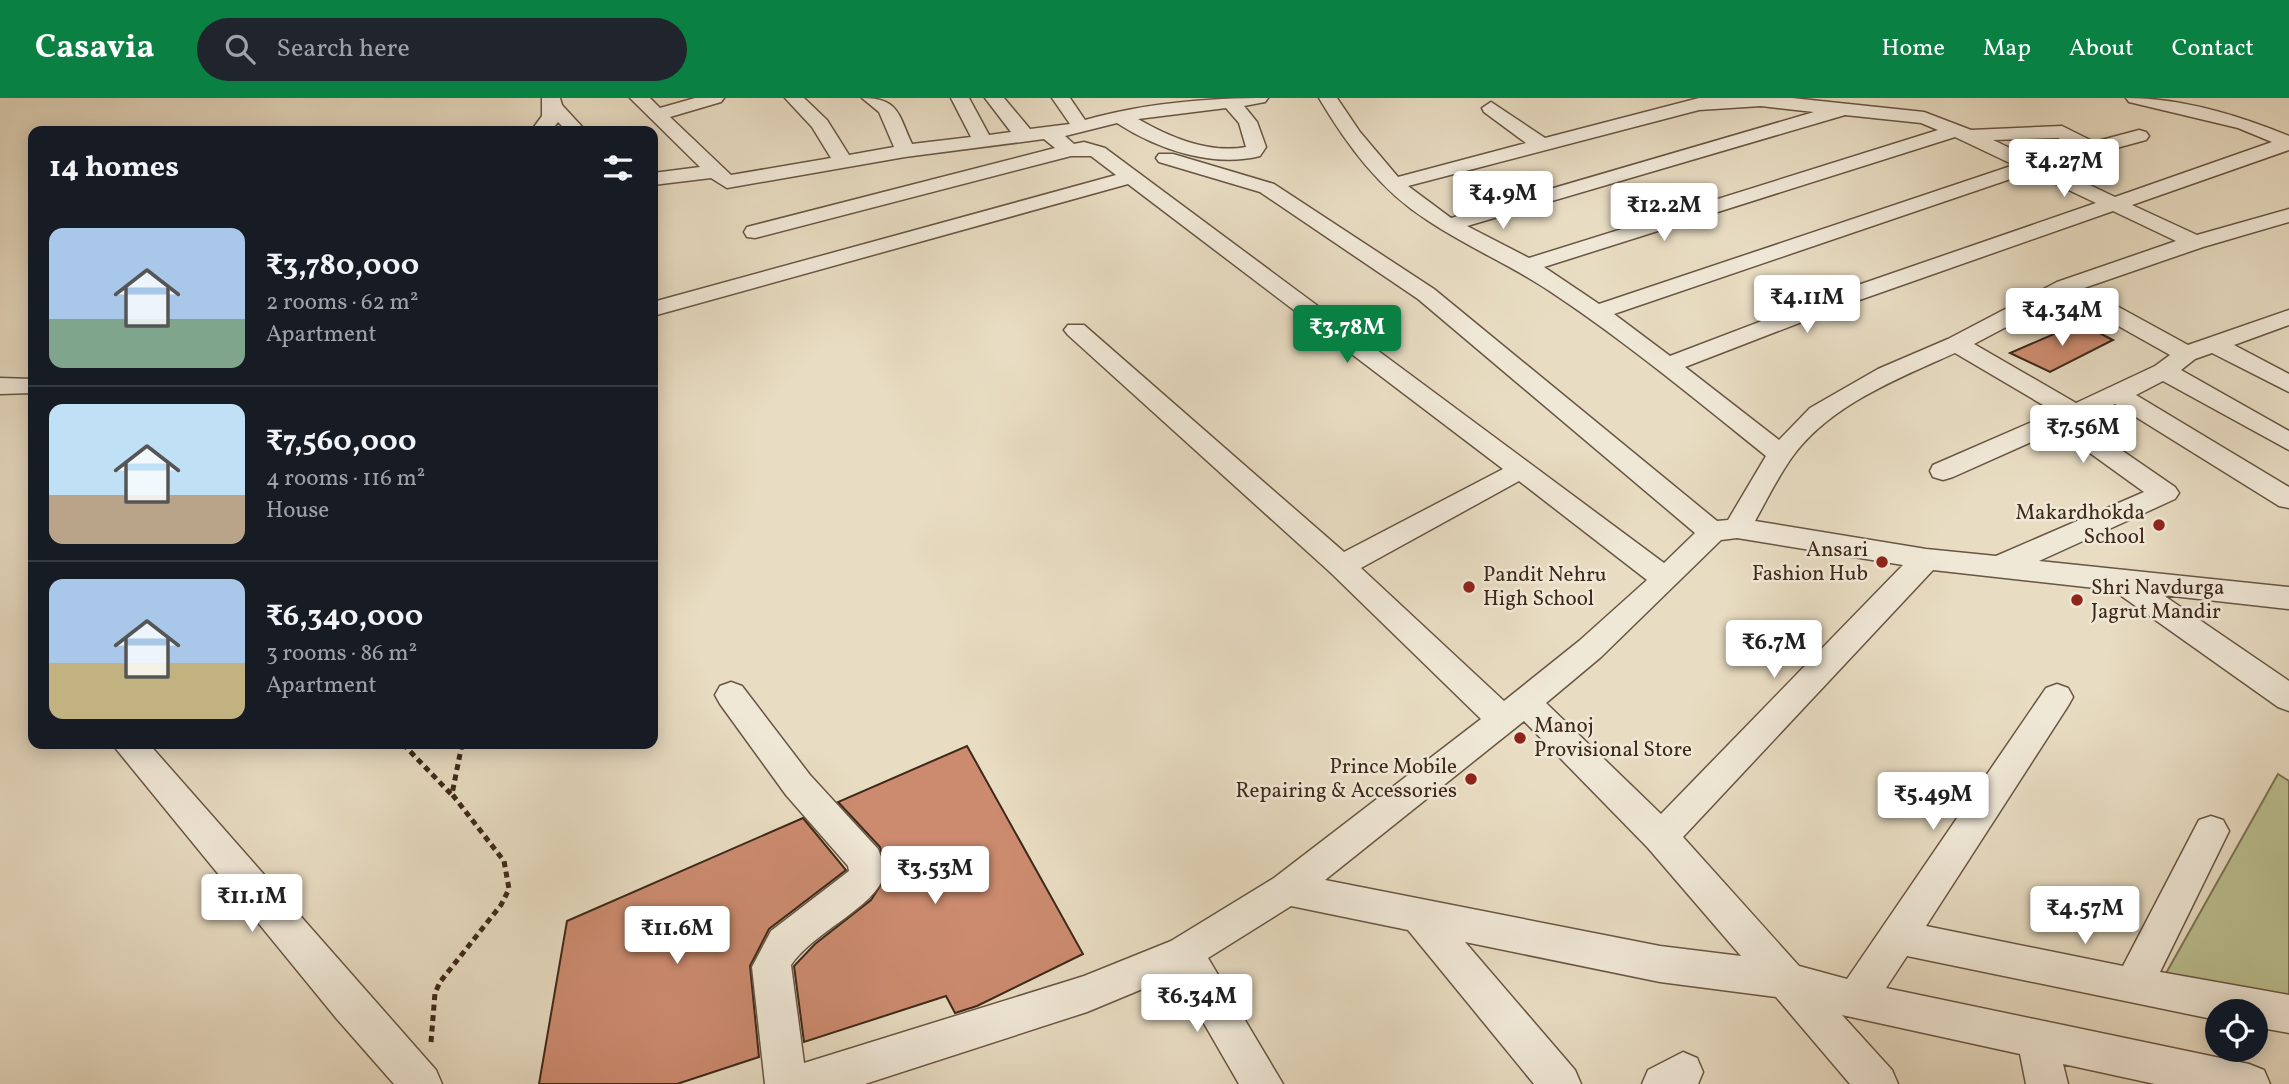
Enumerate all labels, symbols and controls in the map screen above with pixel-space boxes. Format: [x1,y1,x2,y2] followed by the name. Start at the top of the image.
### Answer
[197,18,687,81] search box
[35,26,155,72] text: Casavia
[221,30,259,68] icon: search
[277,31,410,67] text: Search here
[1881,32,1945,66] text: Home
[1983,32,2031,66] text: Map
[2069,32,2134,66] text: About
[2172,32,2254,66] text: Contact
[2007,140,2121,199] pin: ₹4.27M
[2025,146,2103,178] text: ₹4.27M
[49,147,179,189] text: 14 homes
[599,149,637,187] icon: filters
[1454,172,1552,231] pin: ₹4.9M
[1469,178,1537,210] text: ₹4.9M
[1607,184,1721,243] pin: ₹12.2M
[1627,190,1701,222] text: ₹12.2M
[266,245,419,287] text: ₹3,780,000
[105,256,189,340] icon: home
[1750,275,1864,335] pin: ₹4.11M
[1770,282,1844,314] text: ₹4.11M
[266,287,418,319] text: 2 rooms · 62 m²
[2005,288,2119,348] pin: ₹4.34M
[2022,295,2102,327] text: ₹4.34M
[1290,306,1404,365] pin: ₹3.78M
[1309,312,1385,344] text: ₹3.78M
[266,319,377,351] text: Apartment
[2026,406,2140,465] pin: ₹7.56M
[2046,412,2120,444] text: ₹7.56M
[266,421,416,463] text: ₹7,560,000
[105,432,189,516] icon: home
[266,463,425,495] text: 4 rooms · 116 m²
[266,495,329,527] text: House
[2016,499,2145,552] place label: Makardhokda School
[2151,517,2167,533] marker: Makardhokda School
[1752,536,1868,589] place label: Ansari Fashion Hub
[1874,554,1890,570] marker: Ansari Fashion Hub
[1483,561,1607,614] place label: Pandit Nehru High School
[2091,574,2224,627] place label: Shri Navdurga Jagrut Mandir
[1461,579,1477,595] marker: Pandit Nehru High School
[2069,592,2085,608] marker: Shri Navdurga Jagrut Mandir
[266,596,423,638] text: ₹6,340,000
[105,607,189,691] icon: home
[1725,620,1823,680] pin: ₹6.7M
[1742,627,1806,659] text: ₹6.7M
[266,638,417,670] text: 3 rooms · 86 m²
[266,670,377,702] text: Apartment
[1534,712,1692,765] place label: Manoj Provisional Store
[1512,730,1528,746] marker: Manoj Provisional Store
[1236,753,1457,806] place label: Prince Mobile Repairing & Accessories
[1463,771,1479,787] marker: Prince Mobile Repairing & Accessories
[1876,772,1990,832] pin: ₹5.49M
[1894,779,1972,811] text: ₹5.49M
[878,846,992,906] pin: ₹3.53M
[897,853,973,885] text: ₹3.53M
[195,874,309,934] pin: ₹11.1M
[217,881,287,913] text: ₹11.1M
[2028,886,2142,946] pin: ₹4.57M
[2046,893,2124,925] text: ₹4.57M
[620,906,734,966] pin: ₹11.6M
[641,913,713,945] text: ₹11.6M
[1140,974,1254,1034] pin: ₹6.34M
[1157,981,1237,1013] text: ₹6.34M
[2205,999,2268,1062] map controls
[2205,999,2268,1062] button: locate

